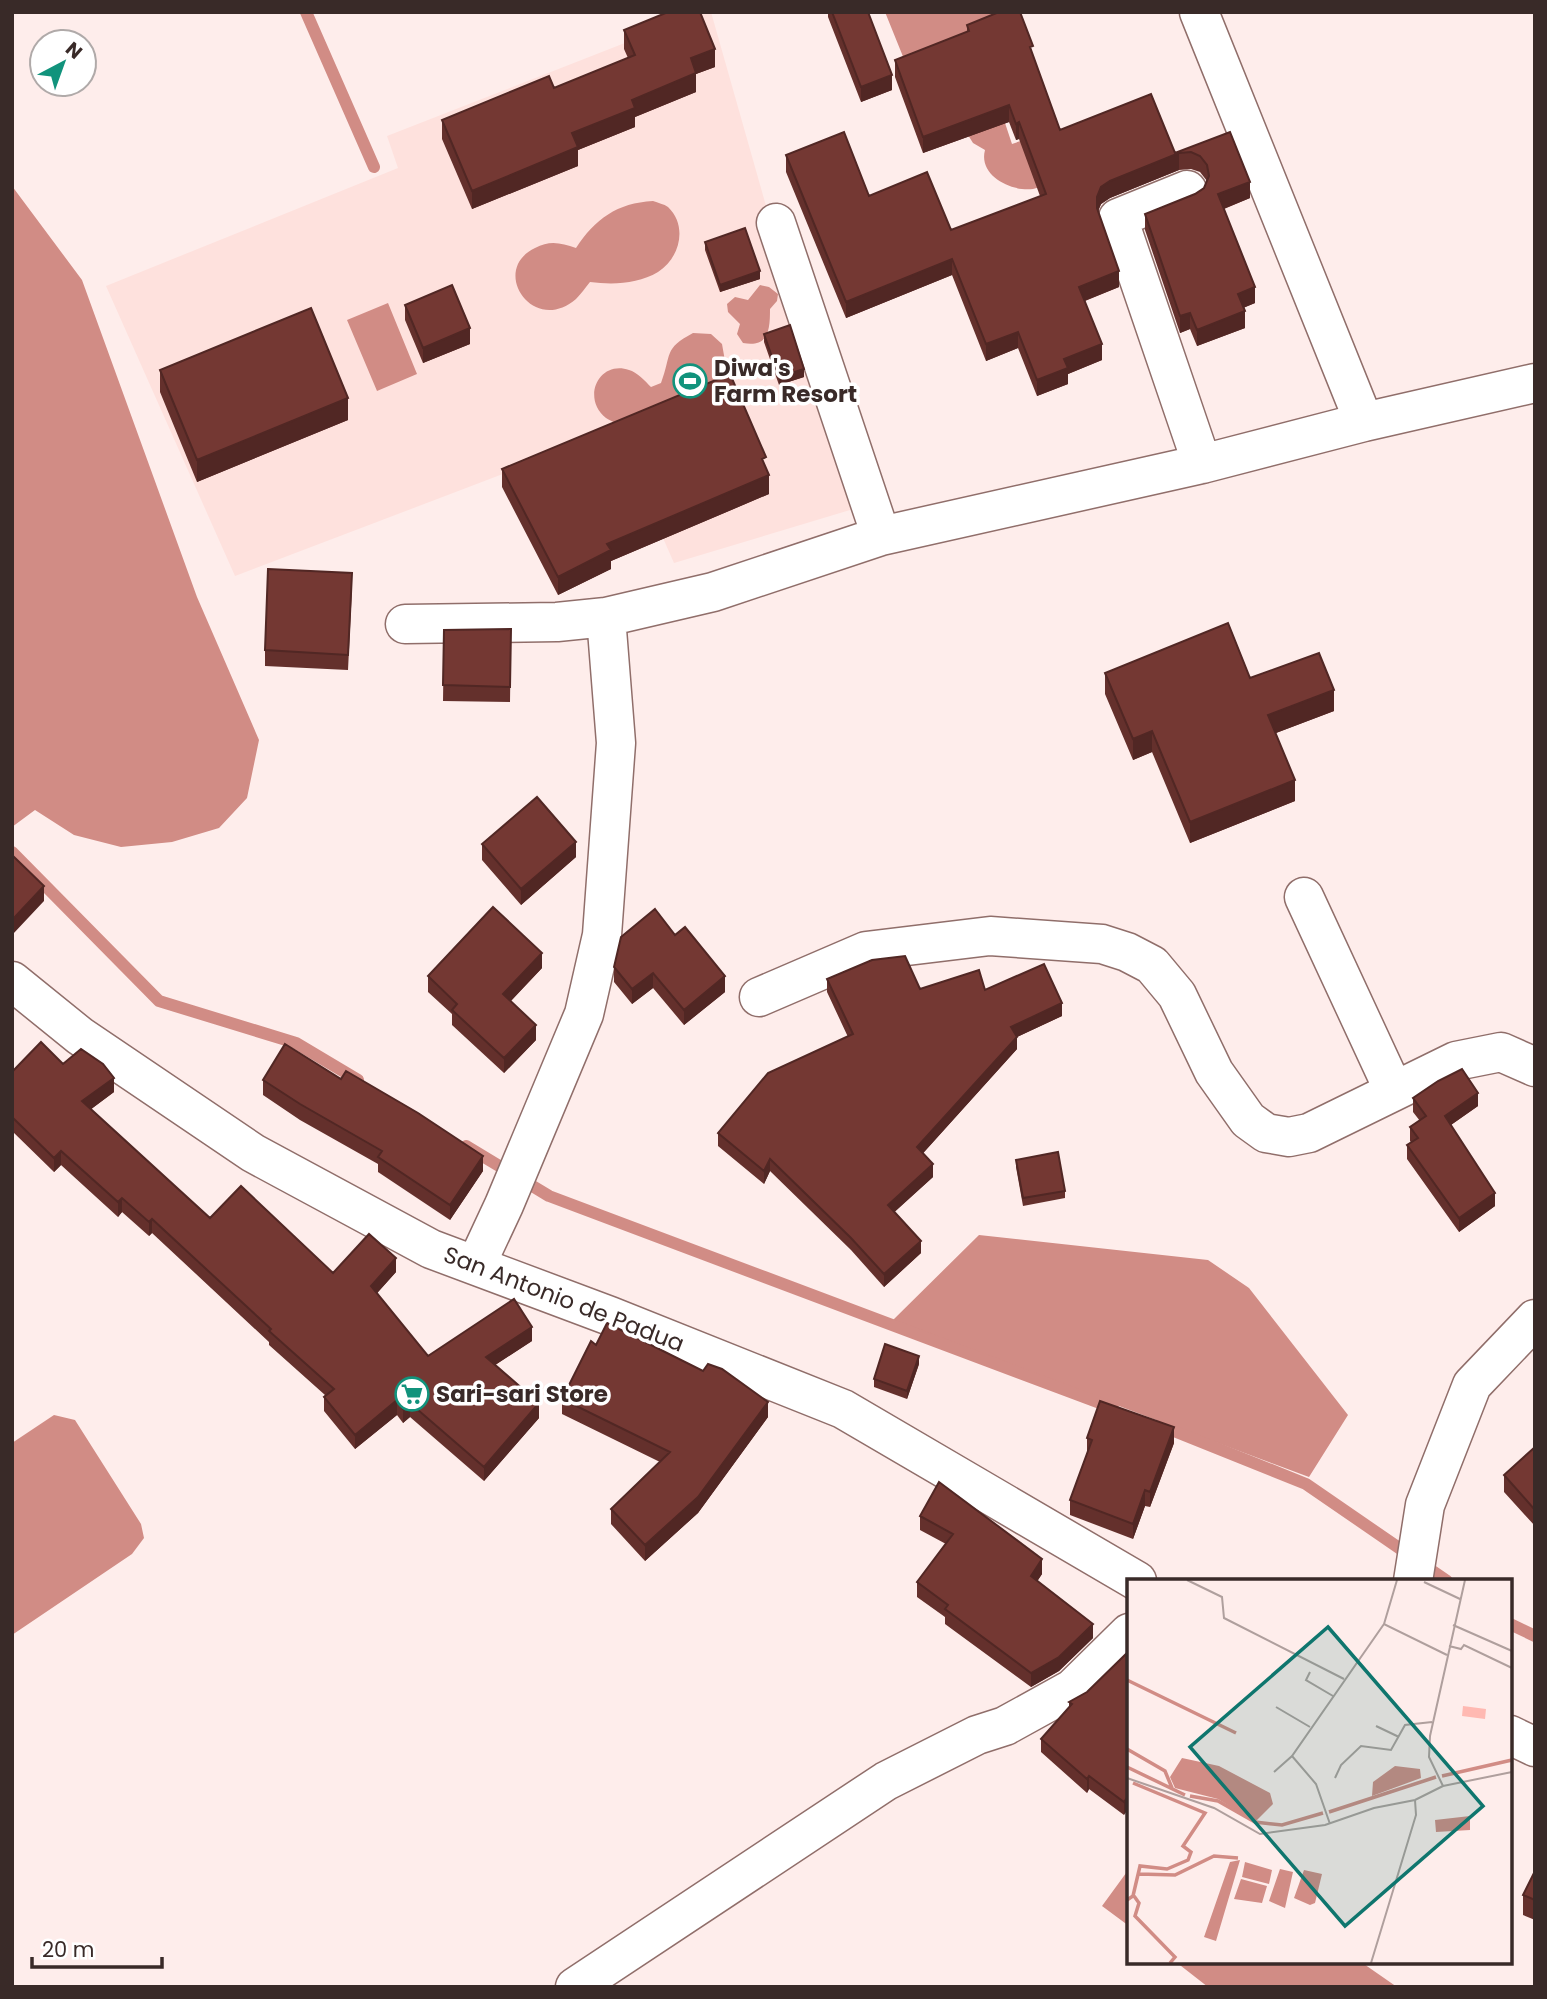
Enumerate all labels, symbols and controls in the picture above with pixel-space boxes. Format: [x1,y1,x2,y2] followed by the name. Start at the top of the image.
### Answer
[28,28,98,98] north arrow
[60,36,88,65] text: N
[714,352,857,410] place label: Diwa's Farm Resort
[671,362,709,400] sports icon: Diwa's Farm Resort
[439,1238,689,1360] street label: San Antonio de Padua
[393,1375,431,1413] supermarket icon: Sari-sari Store
[436,1378,608,1410] place label: Sari-sari Store
[1127,1579,1512,1964] inset map
[32,1926,161,1970] scale bar
[42,1935,95,1964] text: 20 m

